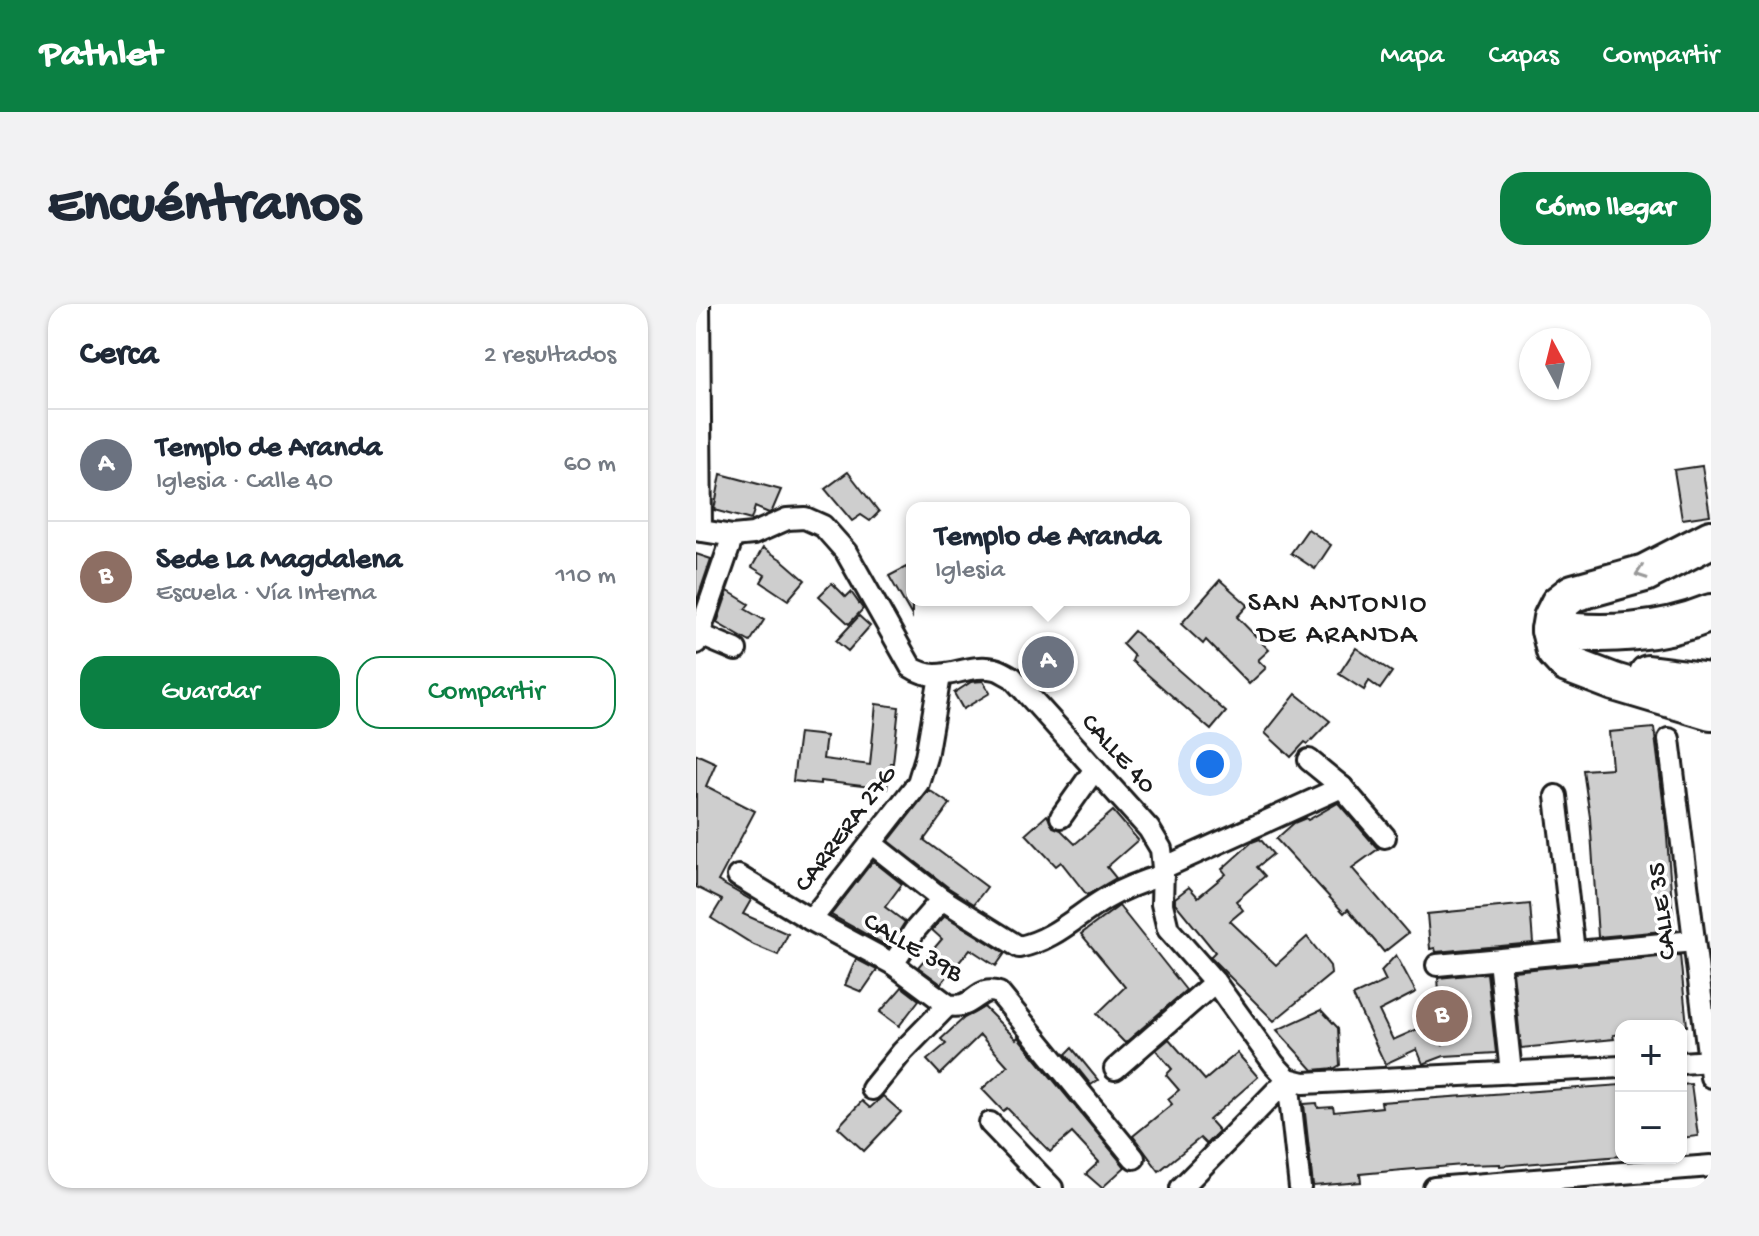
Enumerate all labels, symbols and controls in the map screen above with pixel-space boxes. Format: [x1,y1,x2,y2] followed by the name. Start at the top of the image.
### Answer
[40,34,161,78] text: Pathlet
[1380,40,1444,73] text: Mapa
[1488,40,1559,73] text: Capas
[1603,40,1719,73] text: Compartir
[1500,172,1711,245] button: Cómo llegar
[48,175,360,241] text: Encuéntranos
[1519,328,1591,400] north arrow
[80,336,158,376] text: Cerca
[484,341,616,372] text: 2 resultados
[156,432,382,467] text: Templo de Aranda
[98,450,114,481] text: A
[563,450,616,481] text: 60 m
[156,467,333,498] text: Iglesia · Calle 40
[906,502,1190,606] popup
[935,521,1161,556] text: Templo de Aranda
[156,544,402,579] text: Sede La Magdalena
[935,556,1005,587] text: Iglesia
[99,562,113,593] text: B
[556,562,616,593] text: 110 m
[1635,563,1649,580] one-way arrow
[156,579,376,610] text: Escuela · Vía Interna
[1248,588,1428,653] district label: SAN ANTONIO DE ARANDA
[1022,632,1074,692] pin: A
[80,656,340,729] button: Guardar
[356,656,616,729] button: Compartir
[1073,708,1161,802] street label: CALLE 40
[1190,744,1230,784] your location
[789,759,906,899] street label: CARRERA 27G
[1643,860,1685,962] street label: CALLE 35
[857,907,968,991] street label: CALLE 39B
[1416,986,1468,1046] pin: B
[1615,1020,1687,1164] map controls
[1615,1020,1687,1092] button: +
[1615,1092,1687,1164] button: −

